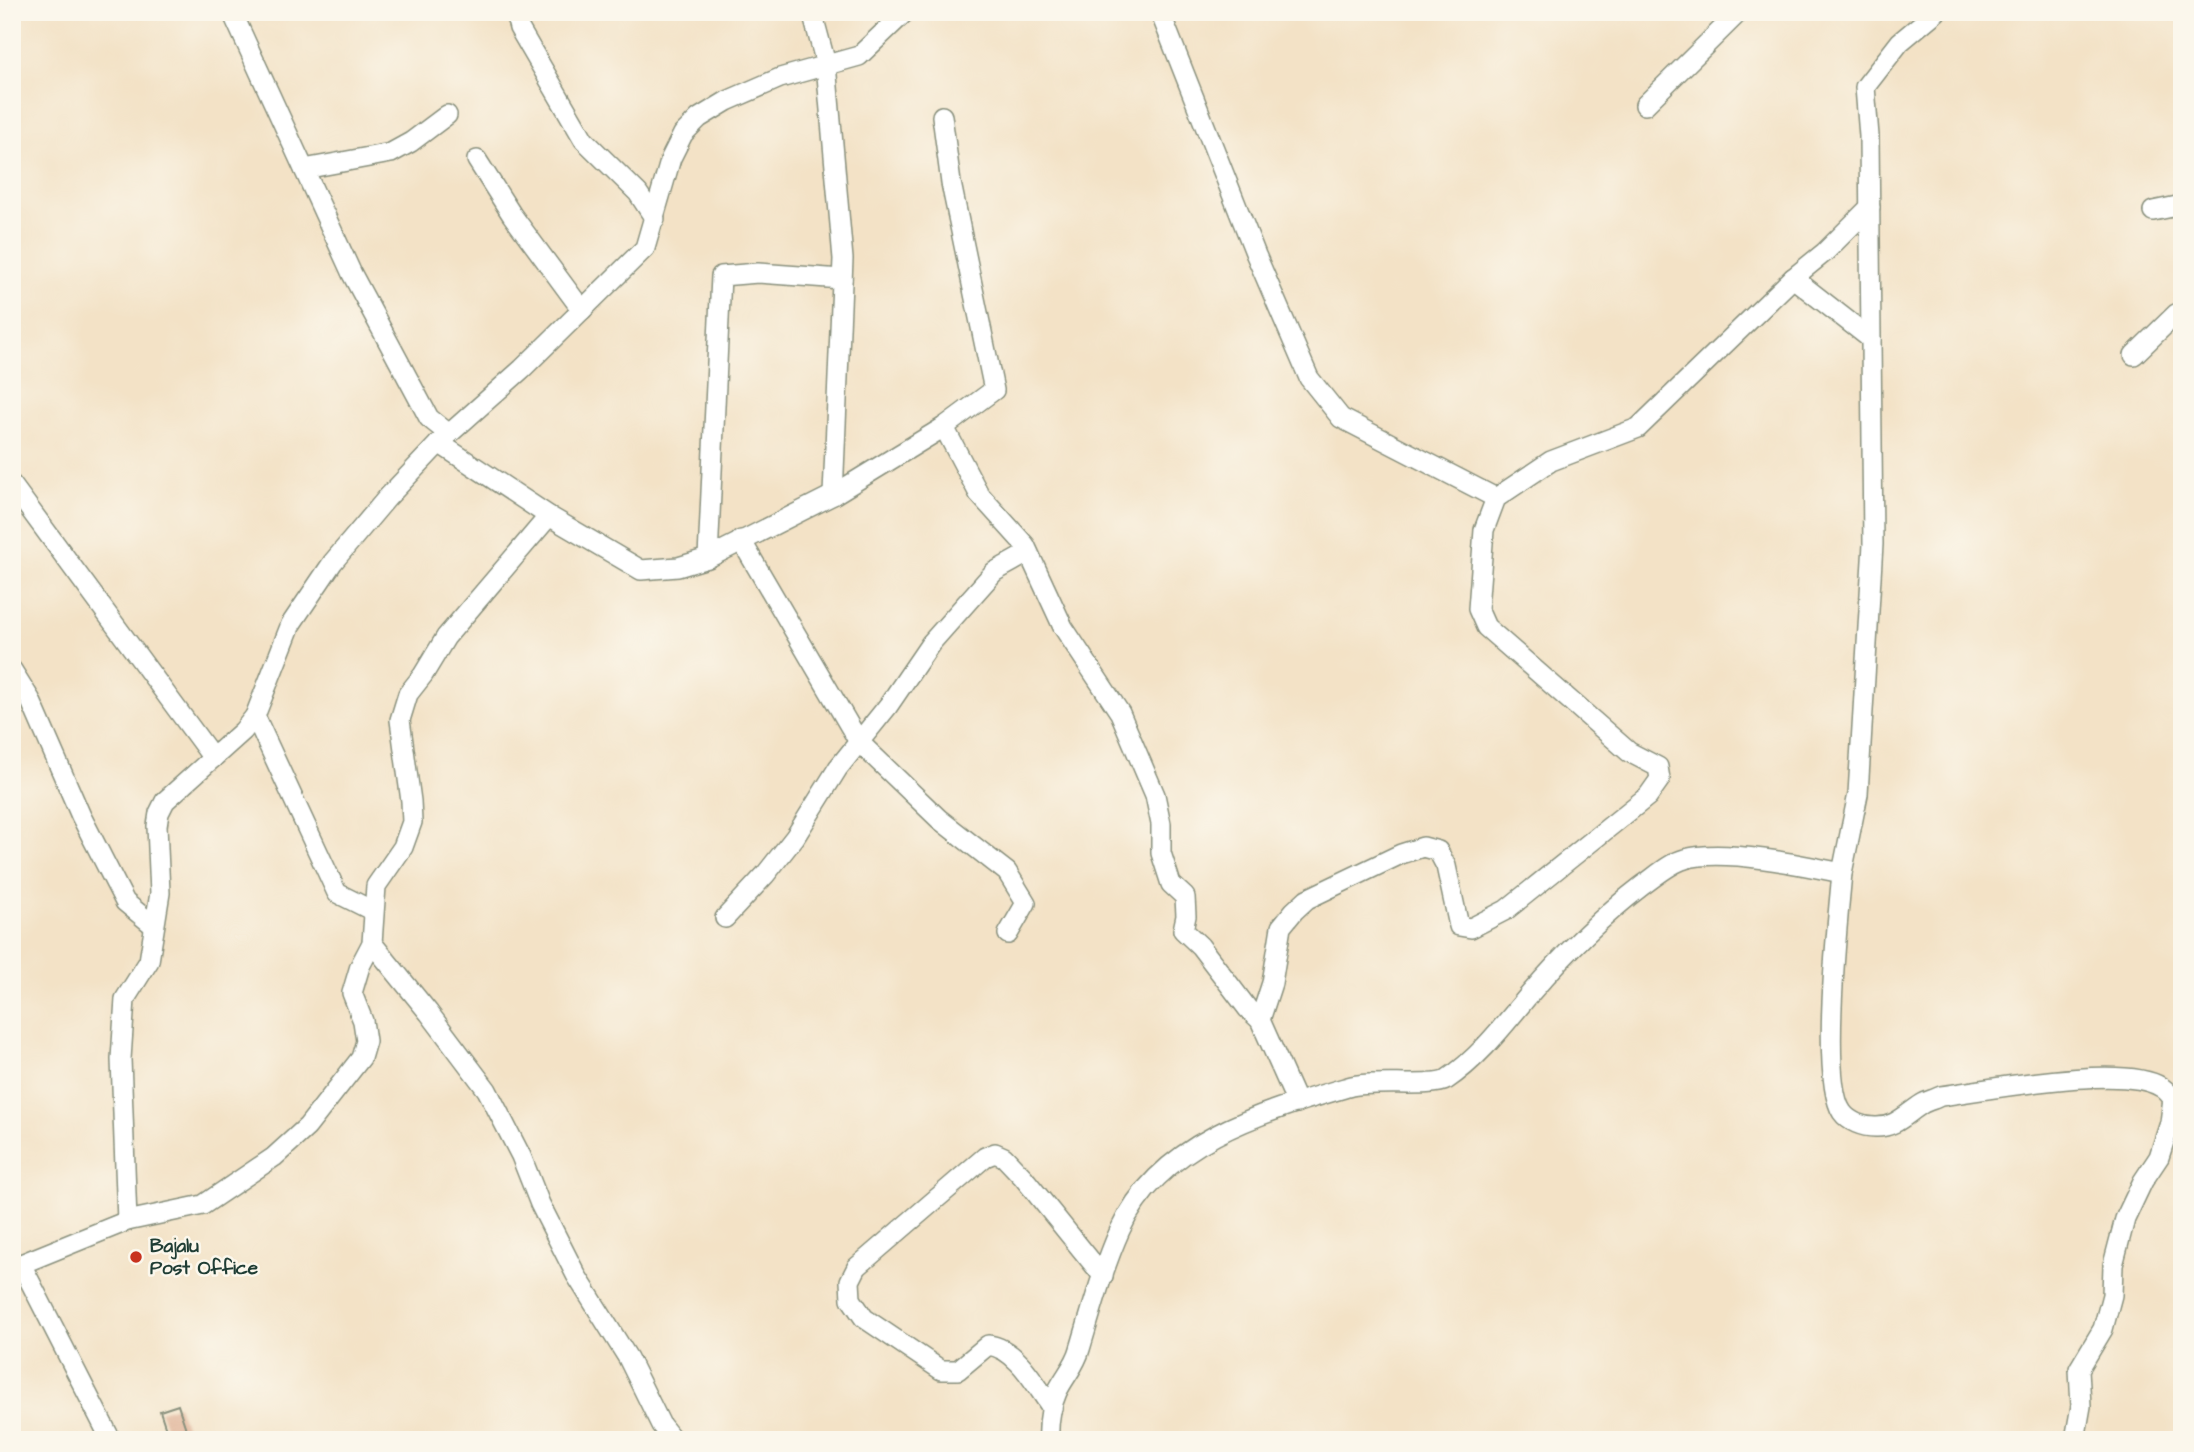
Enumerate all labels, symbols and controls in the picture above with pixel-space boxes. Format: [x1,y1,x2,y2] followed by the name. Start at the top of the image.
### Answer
[150,1233,259,1282] place label: Bajalu Post Office
[128,1249,144,1265] marker: Bajalu Post Office

